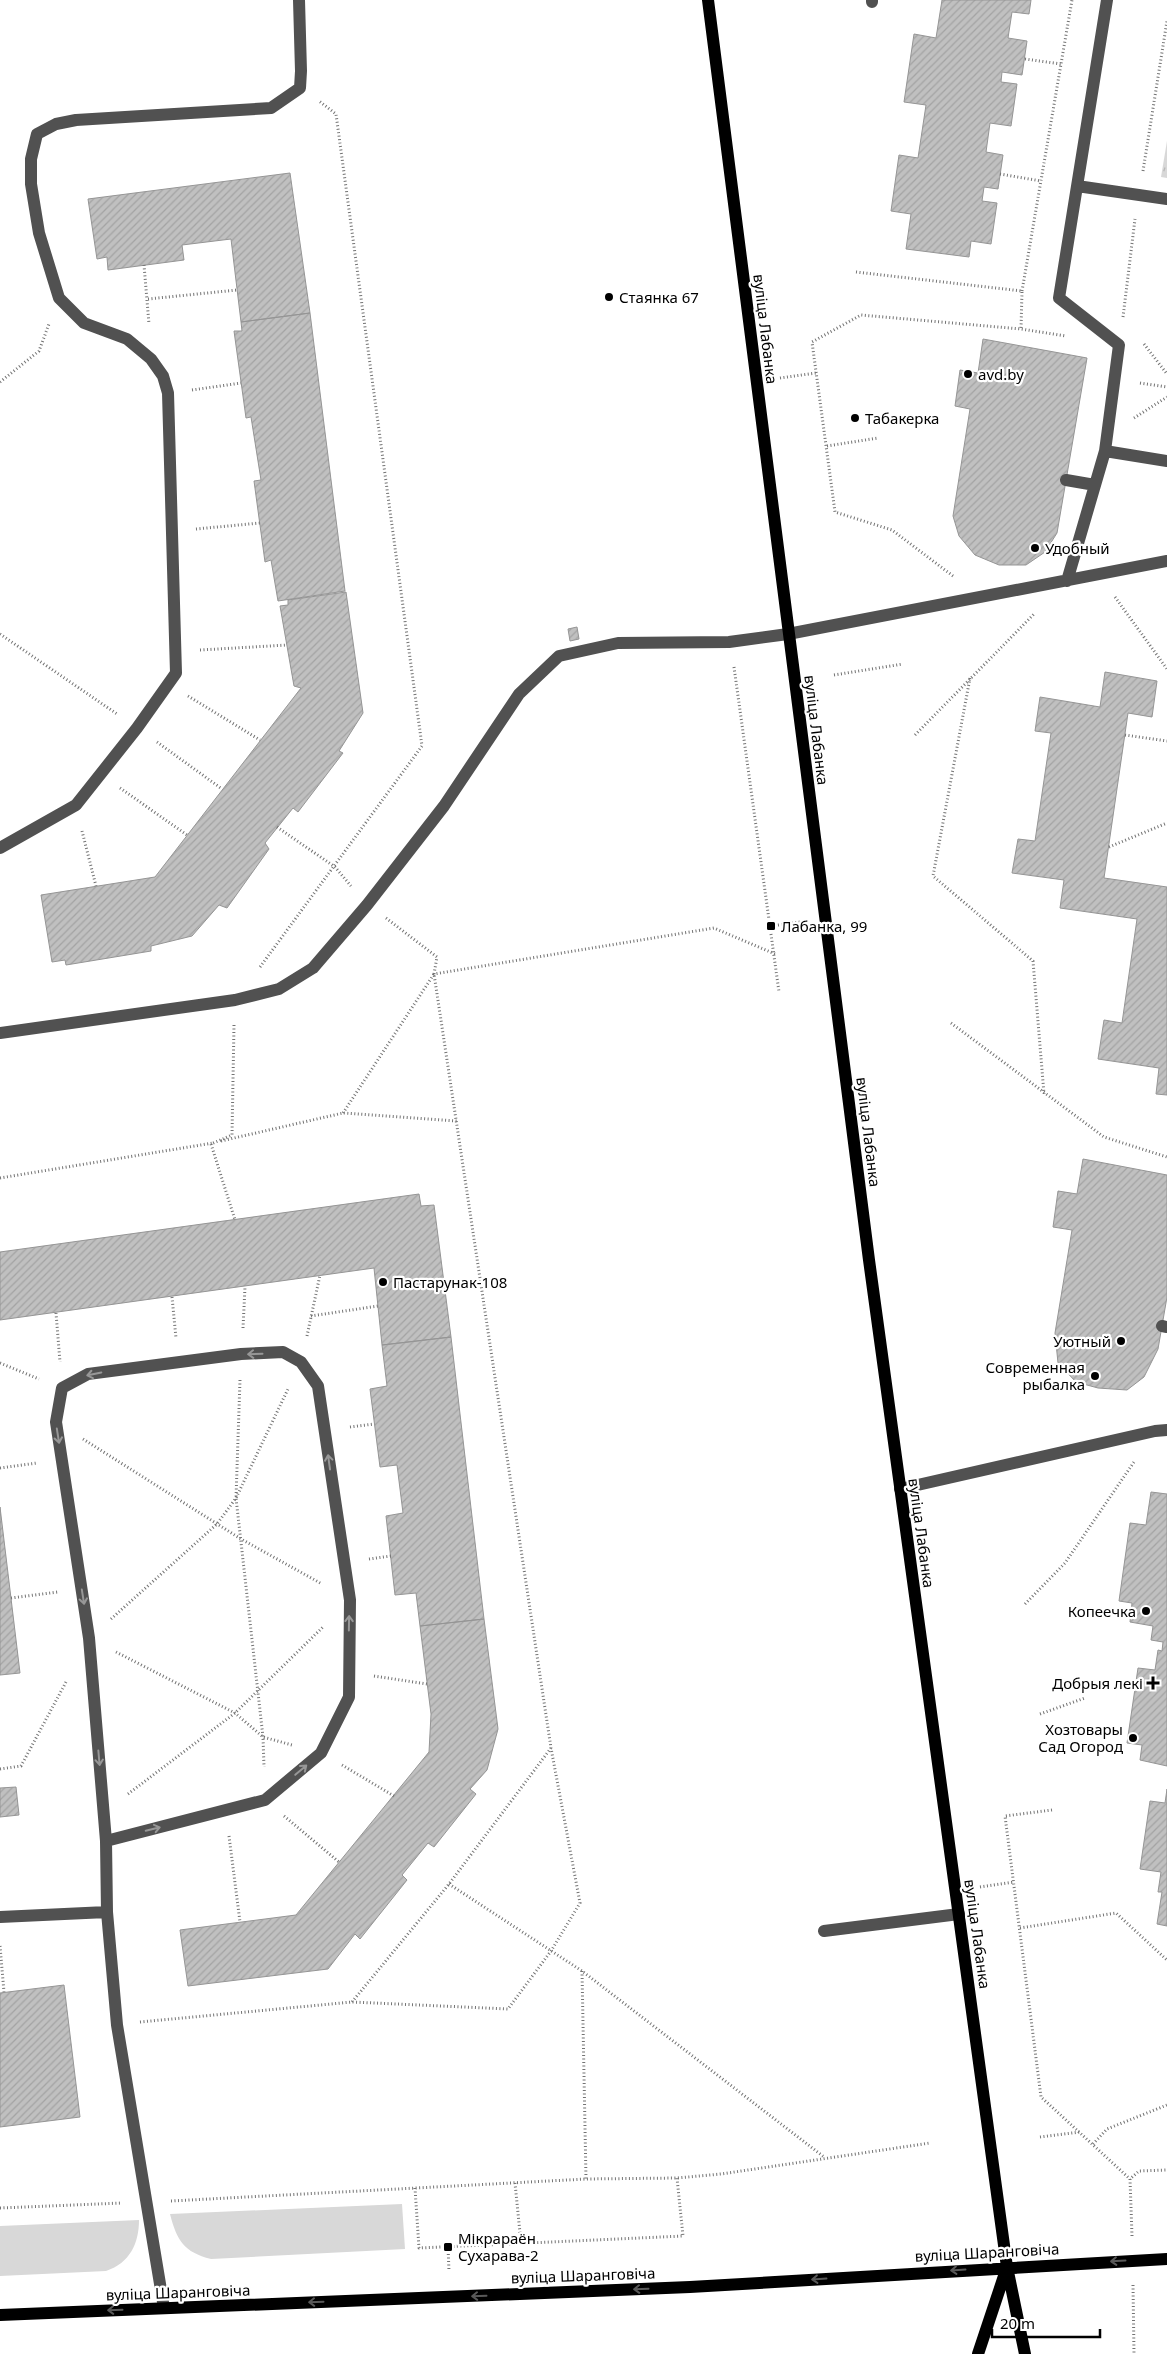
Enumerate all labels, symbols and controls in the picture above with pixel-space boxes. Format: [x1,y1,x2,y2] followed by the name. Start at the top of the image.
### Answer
[749,273,783,385] street label: вуліца Лабанка
[619,287,699,307] place label: Стаянка 67
[603,291,615,303] marker: Стаянка 67
[978,364,1024,384] place label: avd.by
[962,368,974,380] marker: avd.by
[865,408,939,428] place label: Табакерка
[849,412,861,424] marker: Табакерка
[1045,538,1110,558] place label: Удобный
[1029,542,1041,554] marker: Удобный
[800,674,834,786] street label: вуліца Лабанка
[781,916,867,936] place label: Лабанка, 99
[765,920,777,932] marker: Лабанка, 99
[852,1076,886,1188] street label: вуліца Лабанка
[393,1272,507,1292] place label: Пастарунак-108
[377,1276,389,1288] marker: Пастарунак-108
[1053,1331,1111,1351] place label: Уютный
[1115,1335,1127,1347] marker: Уютный
[247,1349,263,1358] one-way arrow
[985,1357,1085,1394] place label: Современная рыбалка
[86,1369,102,1379] one-way arrow
[1089,1370,1101,1382] marker: Современная рыбалка
[53,1428,63,1444] one-way arrow
[324,1454,334,1470] one-way arrow
[904,1477,940,1589] street label: вуліца Лабанка
[78,1588,88,1604] one-way arrow
[1068,1601,1136,1621] place label: Копеечка
[1140,1605,1152,1617] marker: Копеечка
[344,1615,354,1632] one-way arrow
[1052,1673,1143,1693] place label: Добрыя лекі
[1147,1677,1159,1689] marker: Добрыя лекі
[1038,1719,1123,1756] place label: Хозтовары Сад Огород
[1127,1732,1139,1744] marker: Хозтовары Сад Огород
[94,1750,103,1766] one-way arrow
[295,1764,308,1776] one-way arrow
[145,1824,161,1833] one-way arrow
[960,1878,996,1990] street label: вуліца Лабанка
[458,2228,539,2265] place label: Мікрараён Сухарава-2
[914,2238,1060,2266] street label: вуліца Шаранговіча
[442,2241,454,2253] marker: Мікрараён Сухарава-2
[1111,2257,1127,2266] one-way arrow
[510,2262,656,2288] street label: вуліца Шаранговіча
[950,2266,966,2275] one-way arrow
[811,2274,827,2283] one-way arrow
[105,2279,251,2305] street label: вуліца Шаранговіча
[633,2284,650,2294] one-way arrow
[471,2291,488,2301] one-way arrow
[309,2298,325,2307] one-way arrow
[107,2306,123,2315] one-way arrow
[992,2306,1100,2338] scale bar
[1000,2313,1035,2333] text: 20 m

